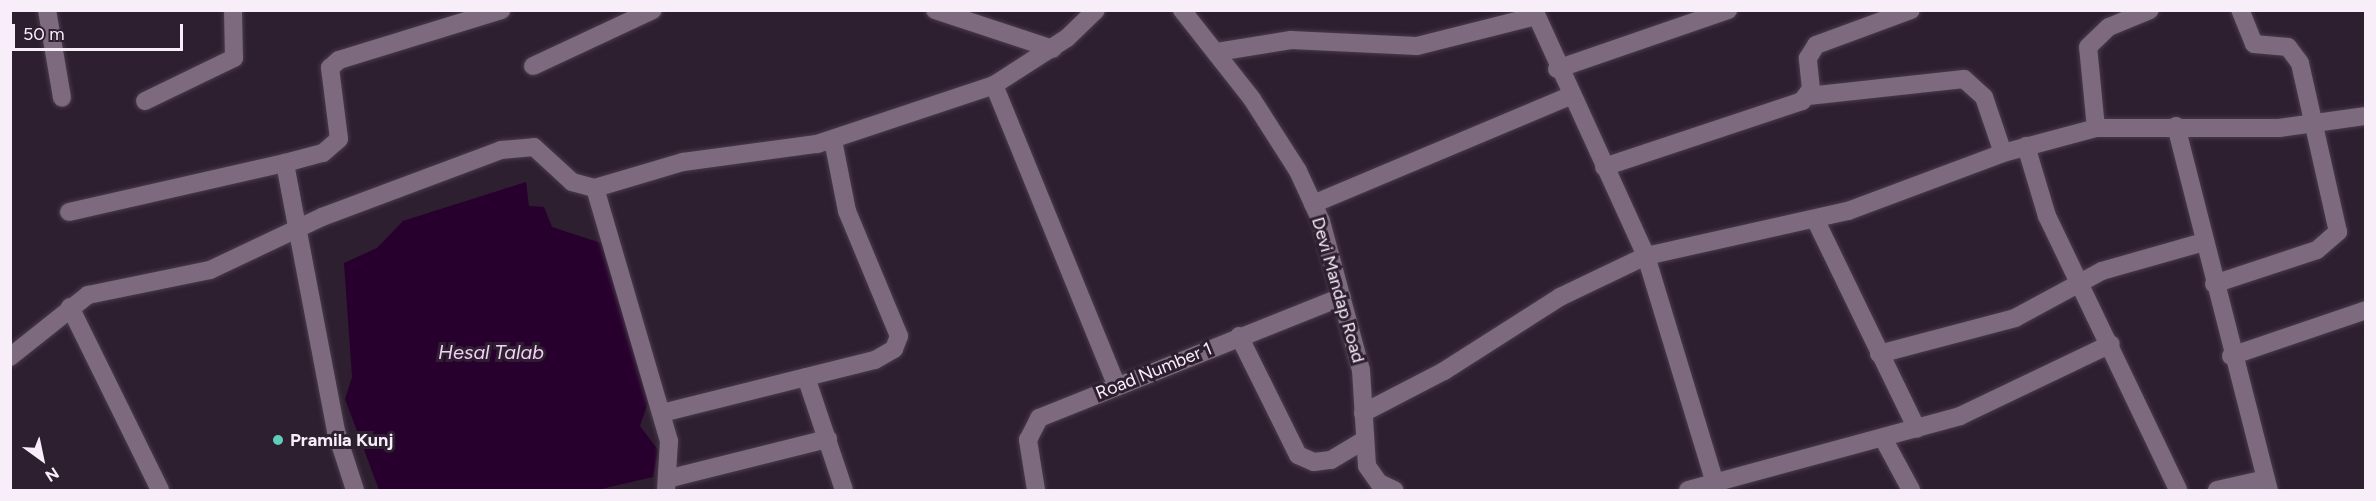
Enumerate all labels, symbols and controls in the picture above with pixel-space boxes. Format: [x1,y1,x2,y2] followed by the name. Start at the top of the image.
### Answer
[15,12,186,50] scale bar
[23,23,65,45] text: 50 m
[1307,215,1369,365] street label: Devi Mandap Road
[1093,338,1215,404] street label: Road Number 1
[438,340,544,364] water label: Hesal Talab
[12,429,72,489] north arrow
[290,429,393,451] place label: Pramila Kunj
[271,433,285,447] marker: Pramila Kunj
[42,463,62,486] text: N

